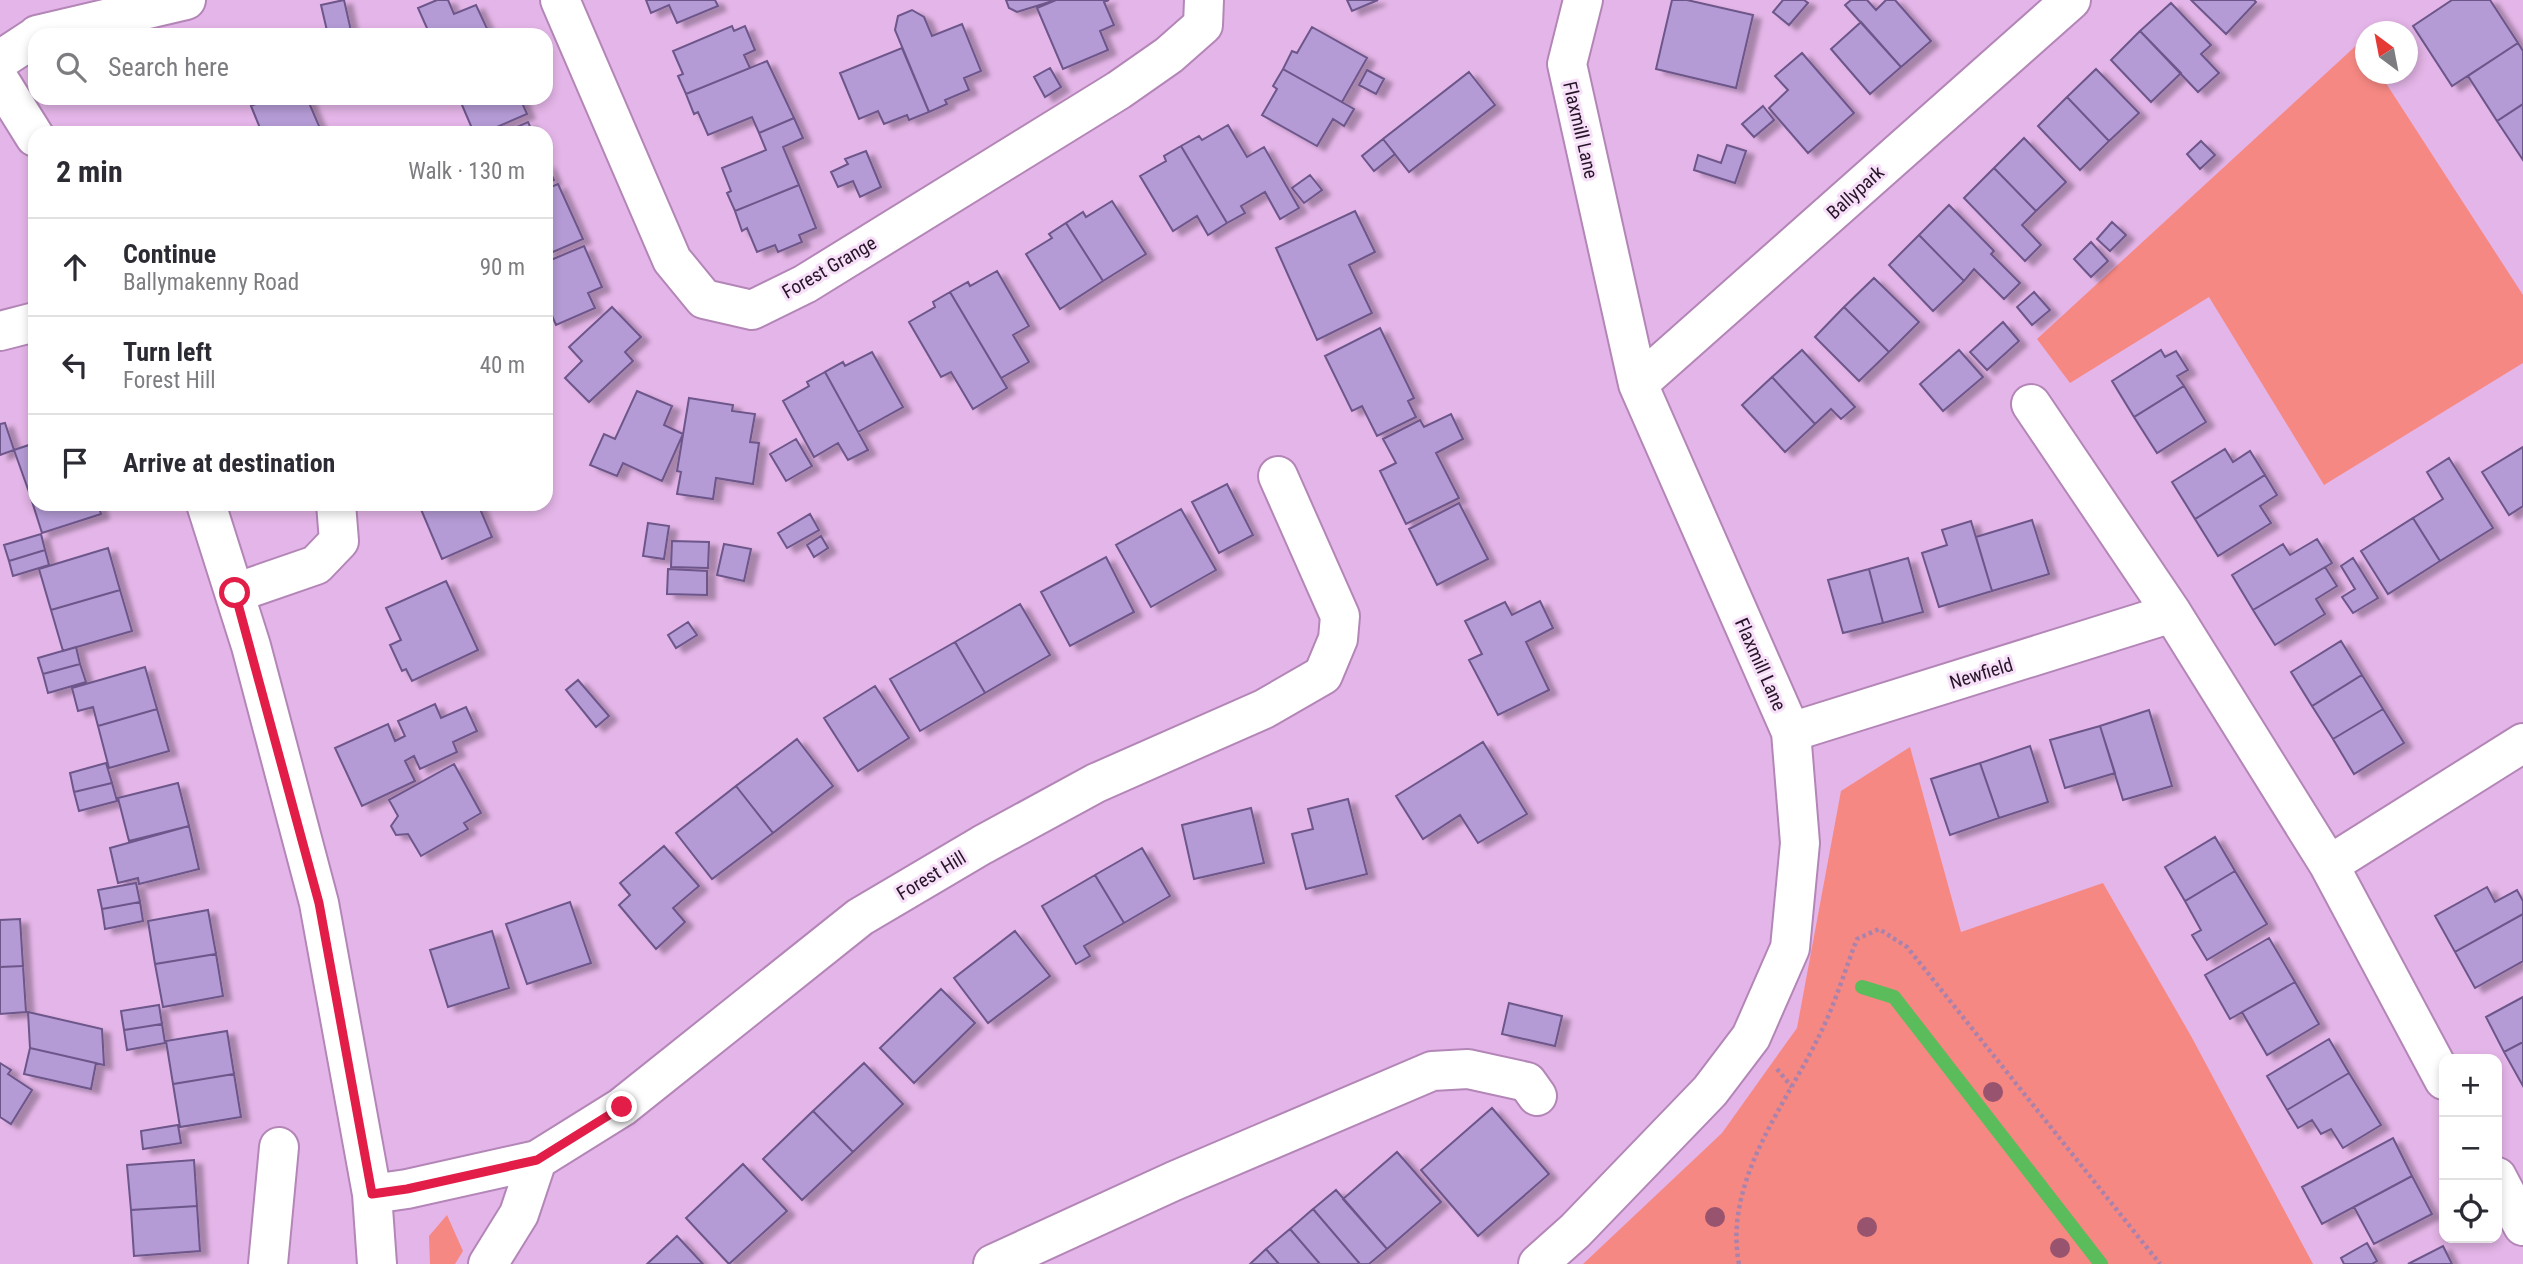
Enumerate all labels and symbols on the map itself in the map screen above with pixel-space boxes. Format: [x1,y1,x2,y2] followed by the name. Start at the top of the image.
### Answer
[2355,21,2418,84] north arrow
[1558,79,1603,181] street label: Flaxmill Lane
[1822,160,1889,224] street label: Ballypark
[778,231,880,304] street label: Forest Grange
[219,577,250,608] route start
[1730,614,1791,714] street label: Flaxmill Lane
[1947,653,2016,694] street label: Newfield
[893,846,970,905] street label: Forest Hill
[606,1091,637,1122] route end

